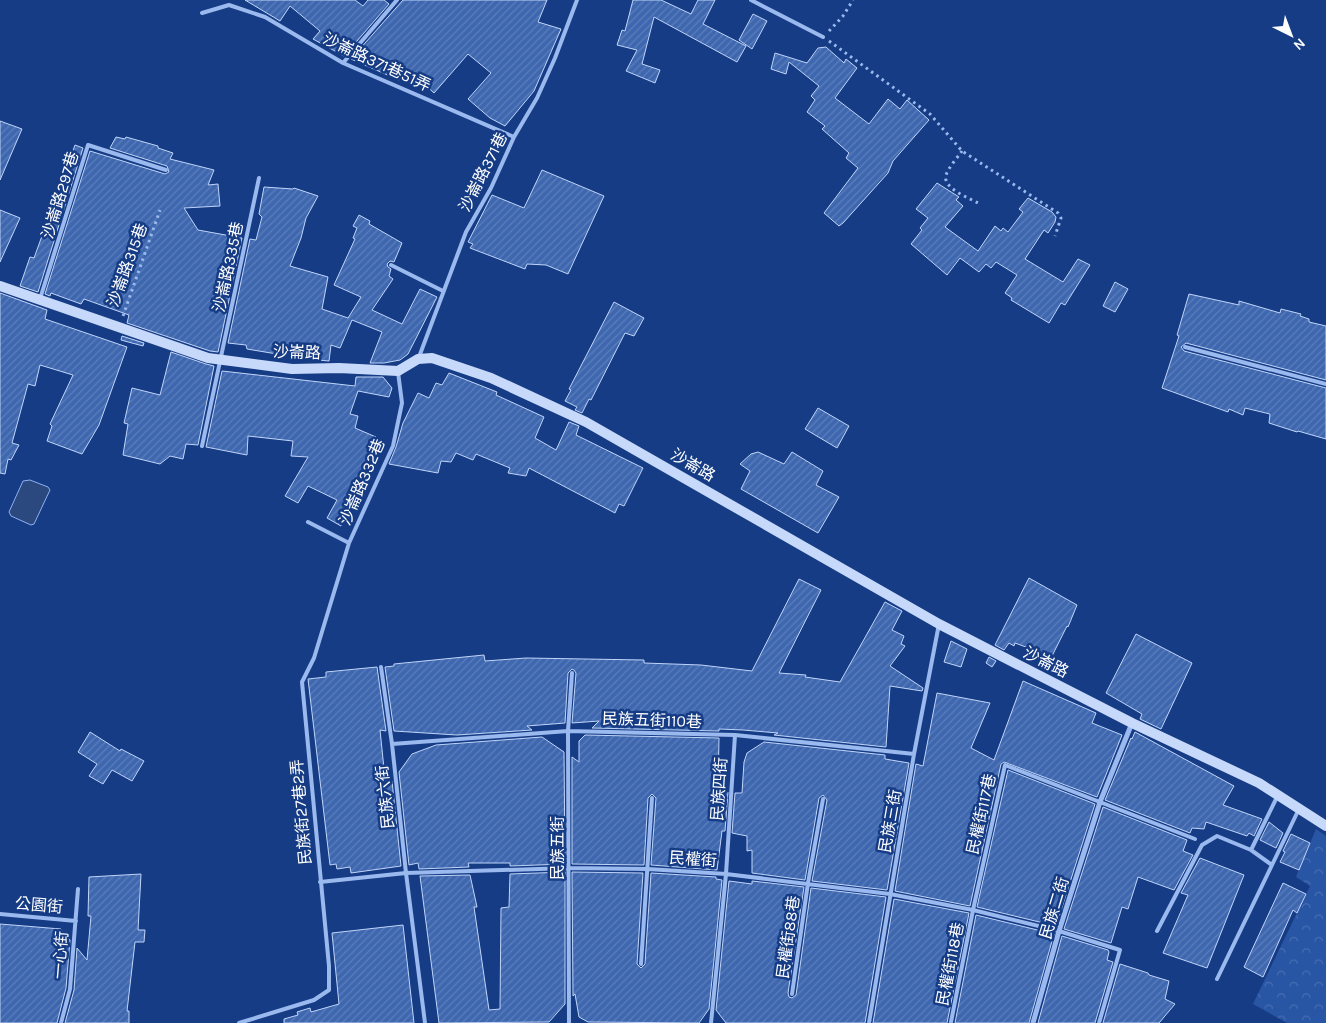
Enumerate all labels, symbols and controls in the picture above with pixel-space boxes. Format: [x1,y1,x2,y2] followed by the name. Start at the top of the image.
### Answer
[1266,10,1316,60] north arrow
[320,29,434,95] street label: 沙崙路371巷51弄
[1290,35,1309,54] text: N
[455,129,511,215] street label: 沙崙路371巷
[38,149,82,241] street label: 沙崙路297巷
[209,220,247,314] street label: 沙崙路335巷
[103,221,151,309] street label: 沙崙路315巷
[273,342,321,362] street label: 沙崙路
[335,436,389,528] street label: 沙崙路332巷
[667,445,719,485] street label: 沙崙路
[1020,643,1072,681] street label: 沙崙路
[602,709,702,731] street label: 民族五街110巷
[707,756,731,822] street label: 民族四街
[287,758,315,866] street label: 民族街27巷2弄
[372,764,398,830] street label: 民族六街
[963,772,999,856] street label: 民權街117巷
[875,788,905,854] street label: 民族三街
[548,816,567,880] street label: 民族五街
[668,848,718,870] street label: 民權街
[1036,875,1072,941] street label: 民族二街
[14,893,64,917] street label: 公園街
[773,894,803,980] street label: 民權街88巷
[933,921,967,1007] street label: 民權街118巷
[48,930,72,980] street label: 一心街

